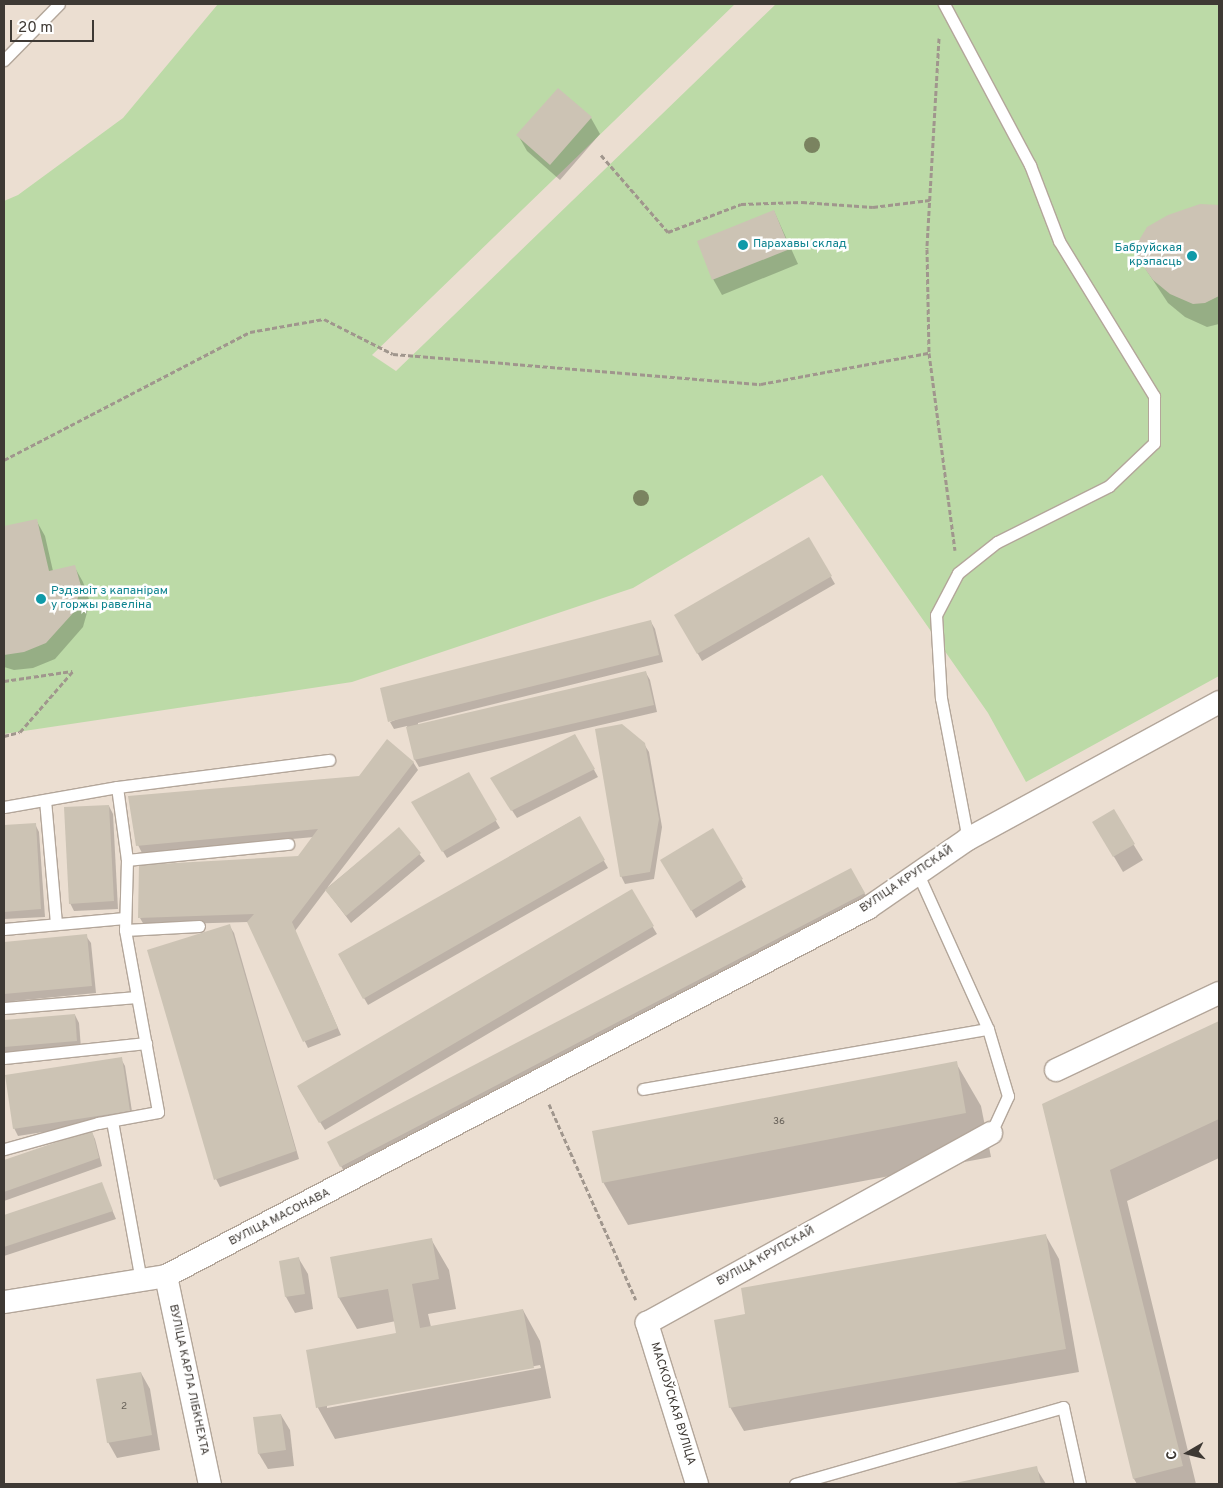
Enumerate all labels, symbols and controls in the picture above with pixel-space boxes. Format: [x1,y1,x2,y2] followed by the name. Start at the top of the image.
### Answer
[12,10,96,42] scale bar
[18,19,53,38] text: 20 m
[753,238,847,252] place label: Парахавы склад
[737,239,749,251] marker: Парахавы склад
[1115,242,1182,270] place label: Бабруйская крэпасць
[1186,250,1198,262] marker: Бабруйская крэпасць
[51,585,168,613] place label: Рэдзюіт з капанірам у горжы равеліна
[35,593,47,605] marker: Рэдзюіт з капанірам у горжы равеліна
[857,843,957,917] street label: ВУЛІЦА КРУПСКАЙ
[773,1116,785,1128] house number: 36
[227,1186,333,1250] street label: ВУЛІЦА МАСОНАВА
[714,1224,818,1290] street label: ВУЛІЦА КРУПСКАЙ
[165,1303,211,1457] street label: ВУЛІЦА КАРЛА ЛІБКНЕХТА
[646,1341,698,1467] street label: МАСКОЎСКАЯ ВУЛІЦА
[121,1401,127,1413] house number: 2
[1163,1428,1213,1478] north arrow
[1164,1450,1182,1461] text: С

